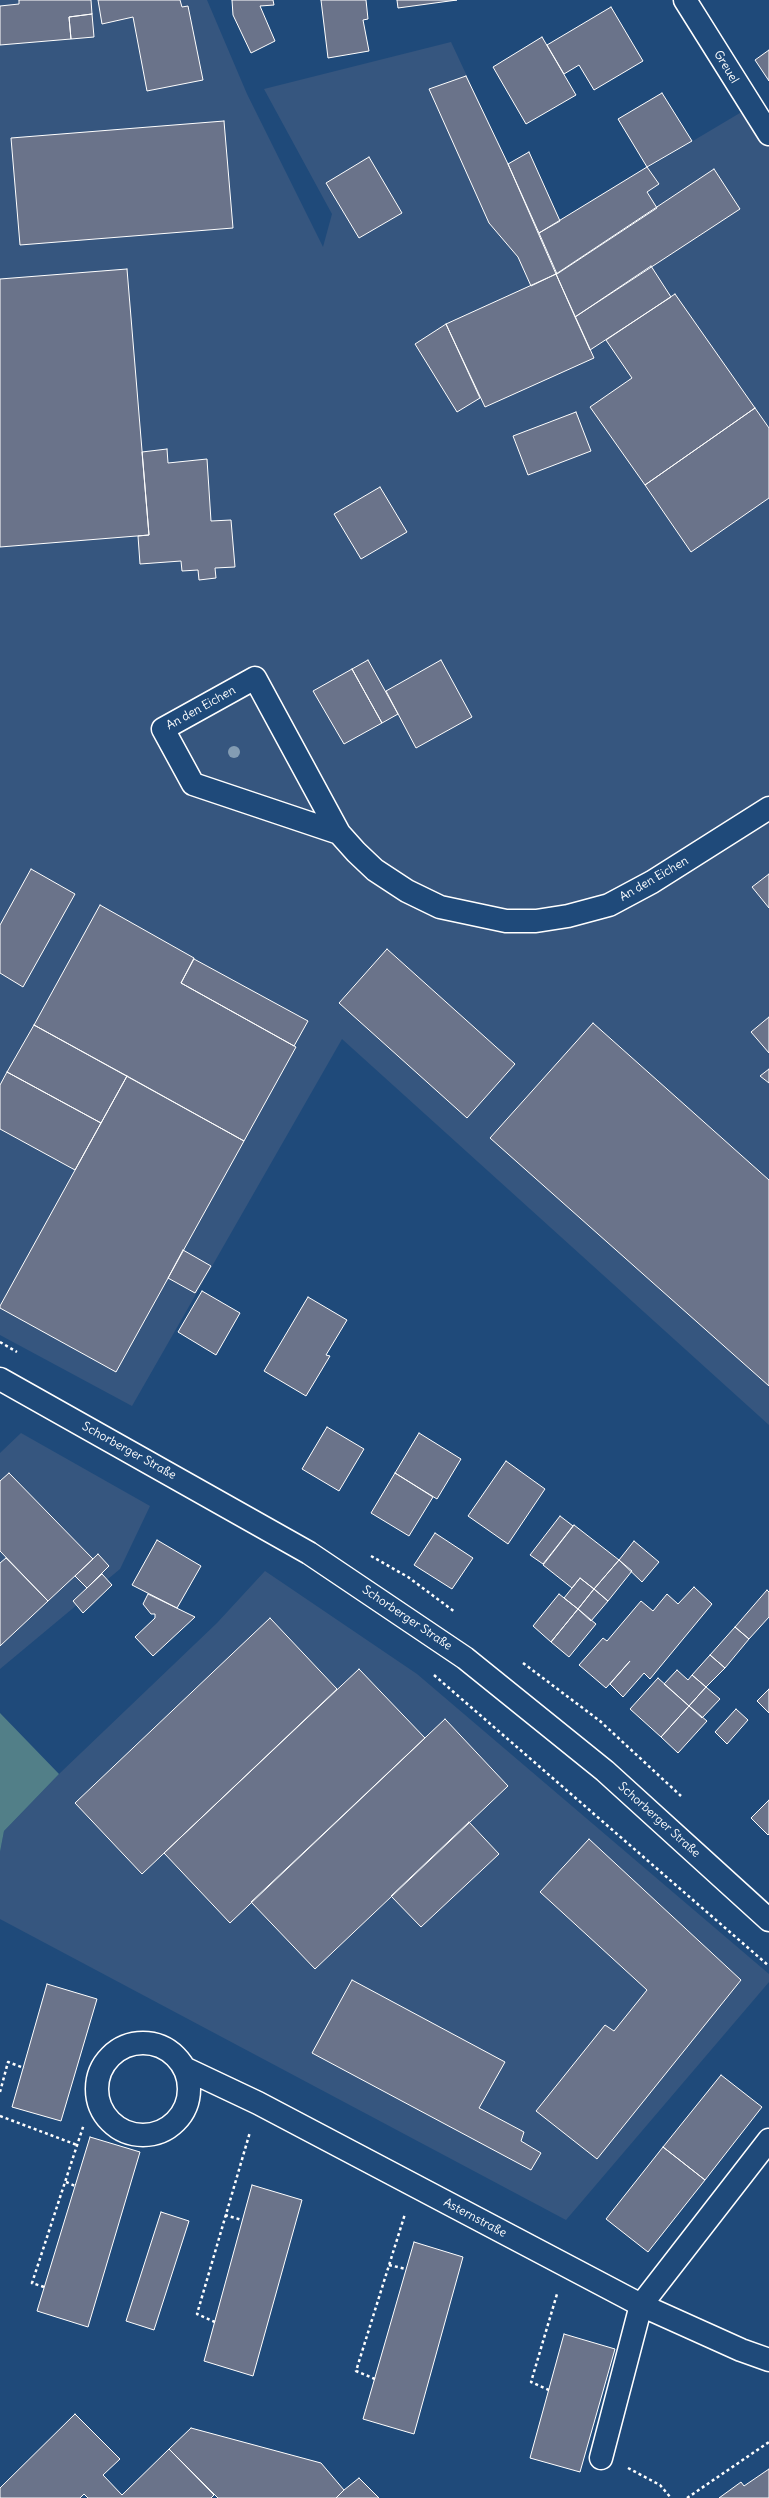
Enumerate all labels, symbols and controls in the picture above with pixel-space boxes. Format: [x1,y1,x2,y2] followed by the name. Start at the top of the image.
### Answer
[711,48,741,86] street label: Greuel
[164,683,238,733] street label: An den Eichen
[617,854,691,904] street label: An den Eichen
[79,1419,179,1483] street label: Schorberger Straße
[359,1583,455,1653] street label: Schorberger Straße
[615,1779,703,1861] street label: Schorberger Straße
[441,2195,509,2241] street label: Asternstraße

